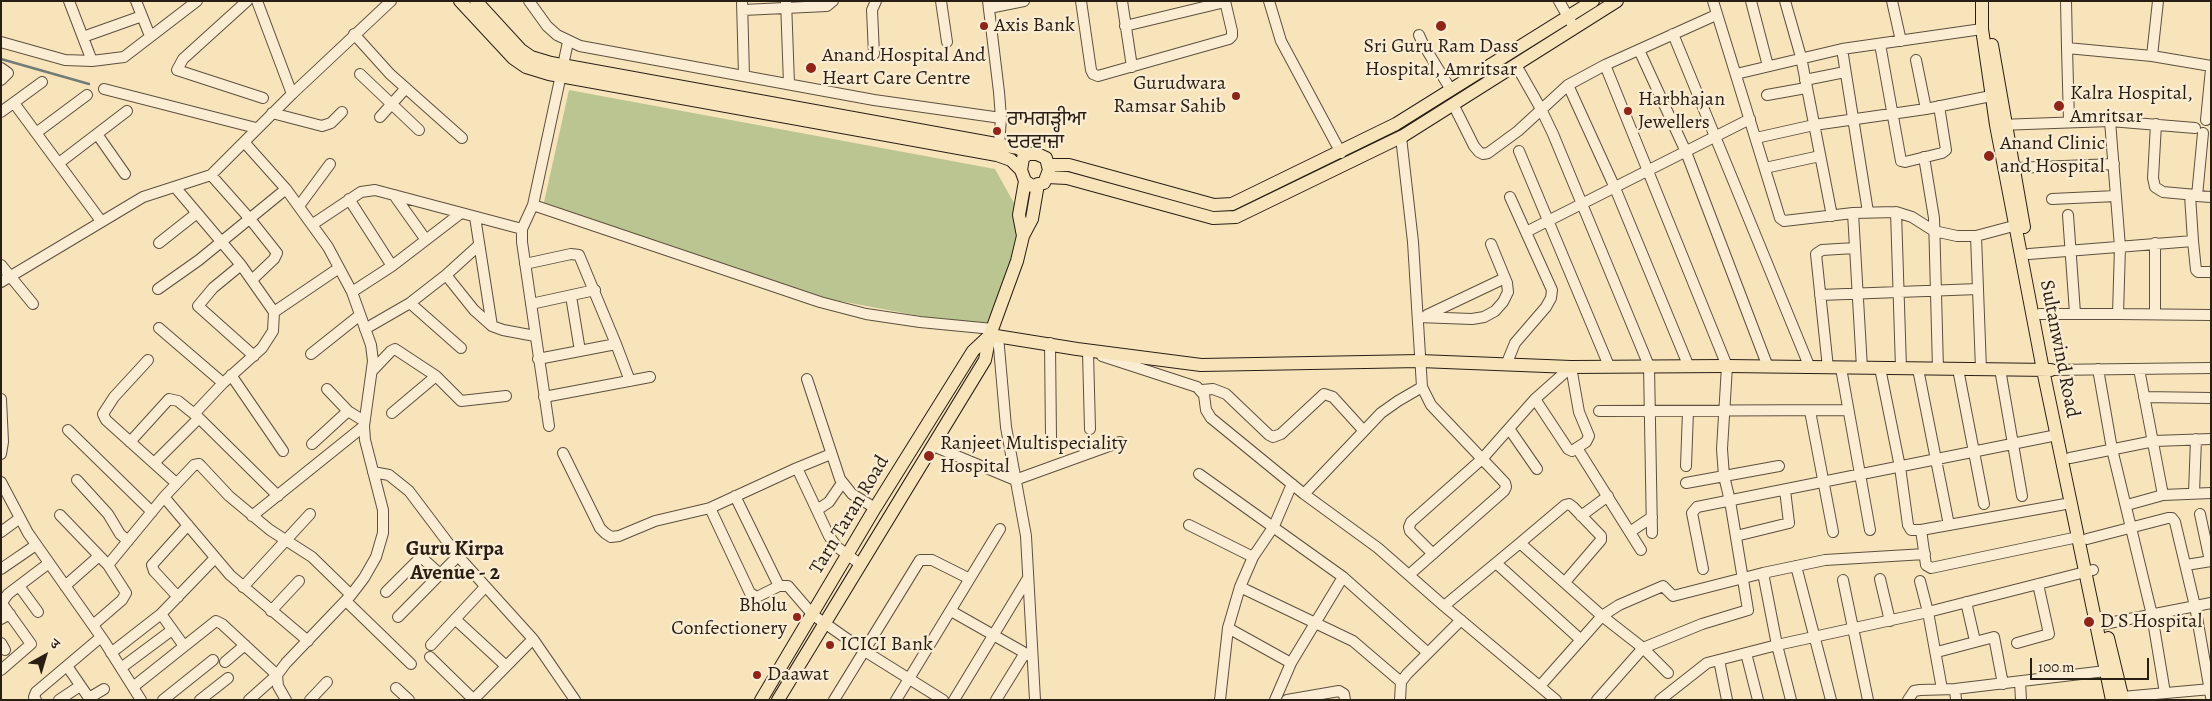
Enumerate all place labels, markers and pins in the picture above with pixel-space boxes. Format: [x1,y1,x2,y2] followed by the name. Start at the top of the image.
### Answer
[994,14,1075,38] place label: Axis Bank
[1434,19,1448,33] marker: Sri Guru Ram Dass Hospital, Amritsar
[978,20,990,32] marker: Axis Bank
[1363,35,1519,82] place label: Sri Guru Ram Dass Hospital, Amritsar
[822,44,986,91] place label: Anand Hospital And Heart Care Centre
[804,61,818,75] marker: Anand Hospital And Heart Care Centre
[1113,72,1226,119] place label: Gurudwara Ramsar Sahib
[2070,82,2193,129] place label: Kalra Hospital, Amritsar
[1638,88,1725,135] place label: Harbhajan Jewellers
[1230,90,1242,102] marker: Gurudwara Ramsar Sahib
[2052,99,2066,113] marker: Kalra Hospital, Amritsar
[1622,105,1634,117] marker: Harbhajan Jewellers
[1007,108,1086,155] place label: ਰਾਮਗੜ੍ਹੀਆ ਦਰਵਾਜ਼ਾ
[991,125,1003,137] marker: ਰਾਮਗੜ੍ਹੀਆ ਦਰਵਾਜ਼ਾ
[2000,132,2105,179] place label: Anand Clinic and Hospital
[1982,149,1996,163] marker: Anand Clinic and Hospital
[940,432,1127,479] place label: Ranjeet Multispeciality Hospital
[922,449,936,463] marker: Ranjeet Multispeciality Hospital
[671,594,787,641] place label: Bholu Confectionery
[2100,610,2202,634] place label: D S Hospital
[791,611,803,623] marker: Bholu Confectionery
[2082,615,2096,629] marker: D S Hospital
[840,633,933,657] place label: ICICI Bank
[824,639,836,651] marker: ICICI Bank
[767,663,829,687] place label: Daawat
[751,669,763,681] marker: Daawat

